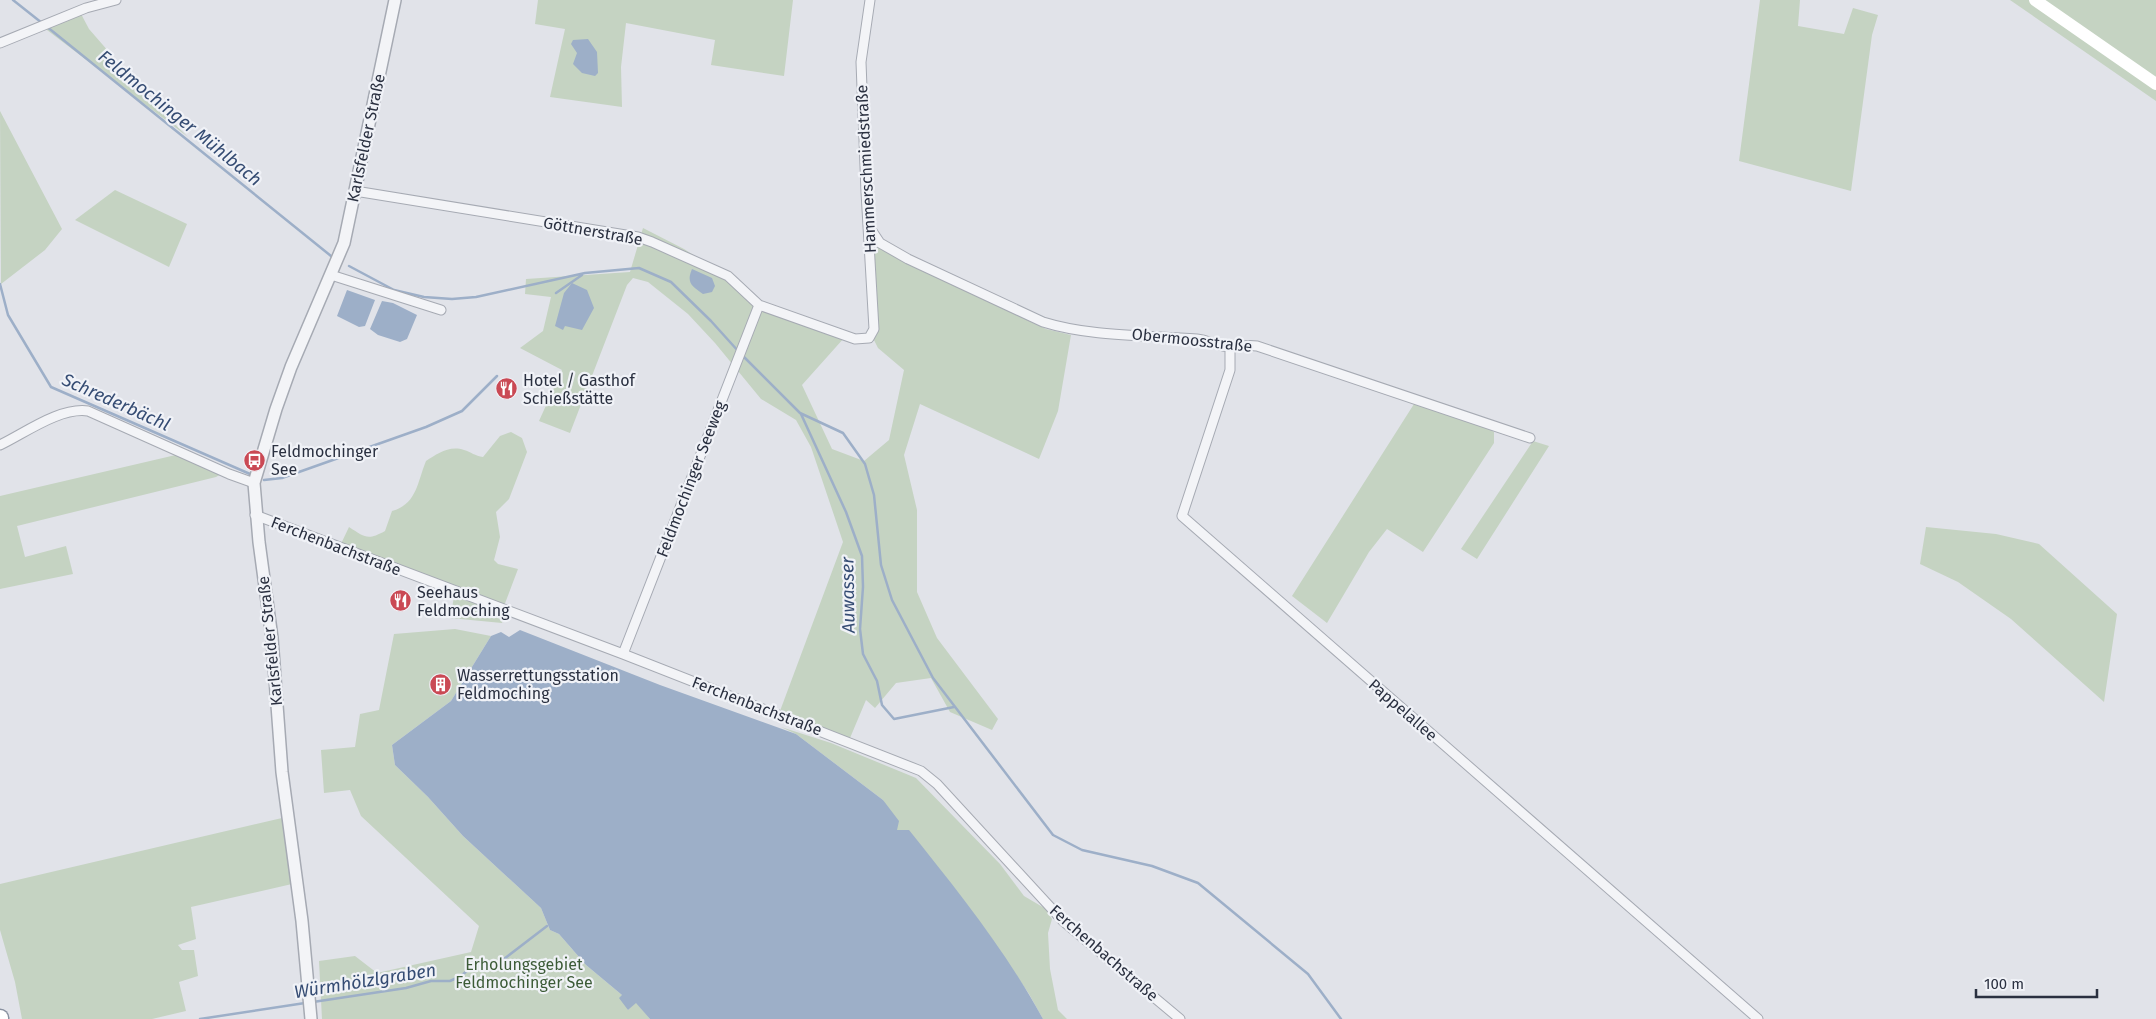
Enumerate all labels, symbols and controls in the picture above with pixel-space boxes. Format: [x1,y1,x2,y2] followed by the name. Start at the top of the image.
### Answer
[94,45,266,191] water label: Feldmochinger Mühlbach
[343,72,389,204] street label: Karlsfelder Straße
[852,84,880,254] street label: Hammerschmiedstraße
[542,213,644,249] street label: Göttnerstraße
[1131,324,1253,356] street label: Obermoosstraße
[58,368,173,436] water label: Schrederbächl
[523,371,637,408] place label: Hotel / Gasthof Schießstätte
[495,377,519,401] restaurant icon: Hotel / Gasthof Schießstätte
[652,397,730,560] street label: Feldmochinger Seeweg
[271,442,379,479] place label: Feldmochinger See
[243,448,267,472] bus stop icon: Feldmochinger See
[268,512,404,580] street label: Ferchenbachstraße
[836,556,860,634] water label: Auwasser
[254,575,286,707] street label: Karlsfelder Straße
[417,583,510,620] place label: Seehaus Feldmoching
[389,589,413,613] restaurant icon: Seehaus Feldmoching
[457,666,619,703] place label: Wasserrettungsstation Feldmoching
[429,672,453,696] building icon: Wasserrettungsstation Feldmoching
[689,672,825,740] street label: Ferchenbachstraße
[1365,675,1441,745] street label: Pappelallee
[1046,901,1162,1005] street label: Ferchenbachstraße
[455,955,593,992] park label: Erholungsgebiet Feldmochinger See
[292,959,438,1003] water label: Würmhölzlgraben
[1976,966,2097,998] scale bar
[1984,975,2024,993] text: 100 m

